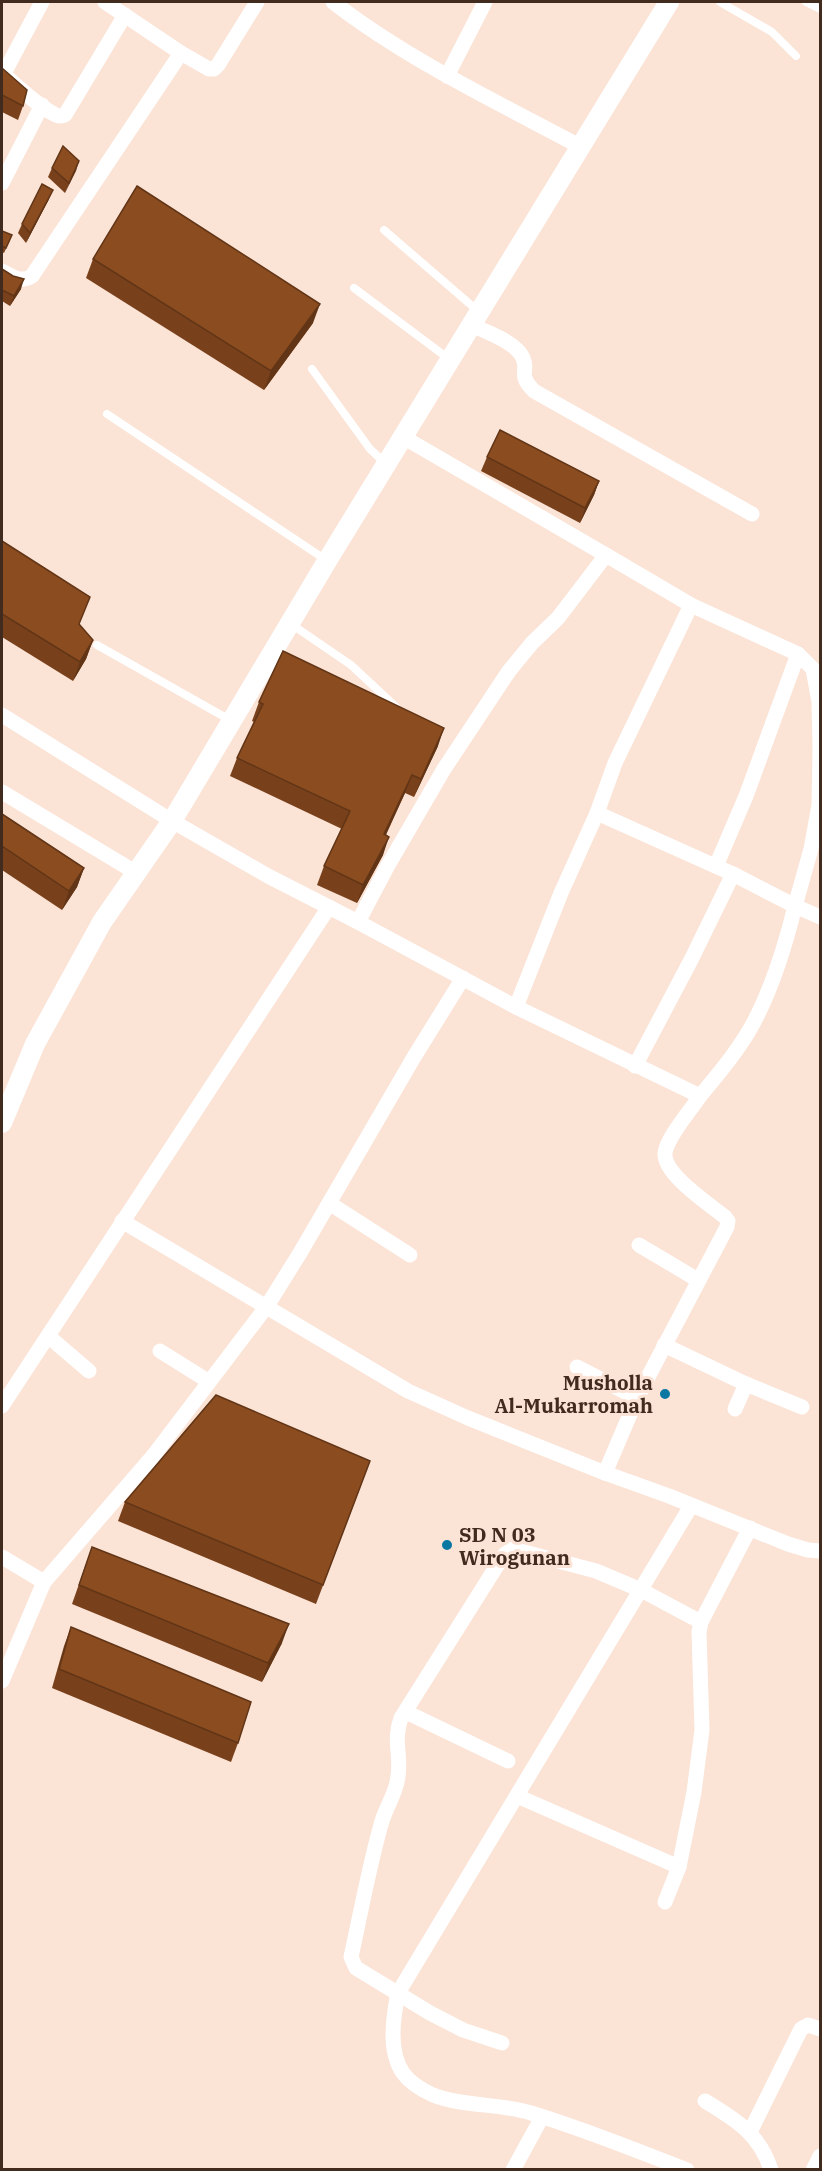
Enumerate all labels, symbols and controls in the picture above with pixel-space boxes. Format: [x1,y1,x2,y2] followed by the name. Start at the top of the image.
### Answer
[495,1369,653,1419] place label: Musholla Al-Mukarromah
[658,1387,672,1401] marker: Musholla Al-Mukarromah
[459,1521,570,1571] place label: SD N 03 Wirogunan
[440,1538,454,1552] marker: SD N 03 Wirogunan

